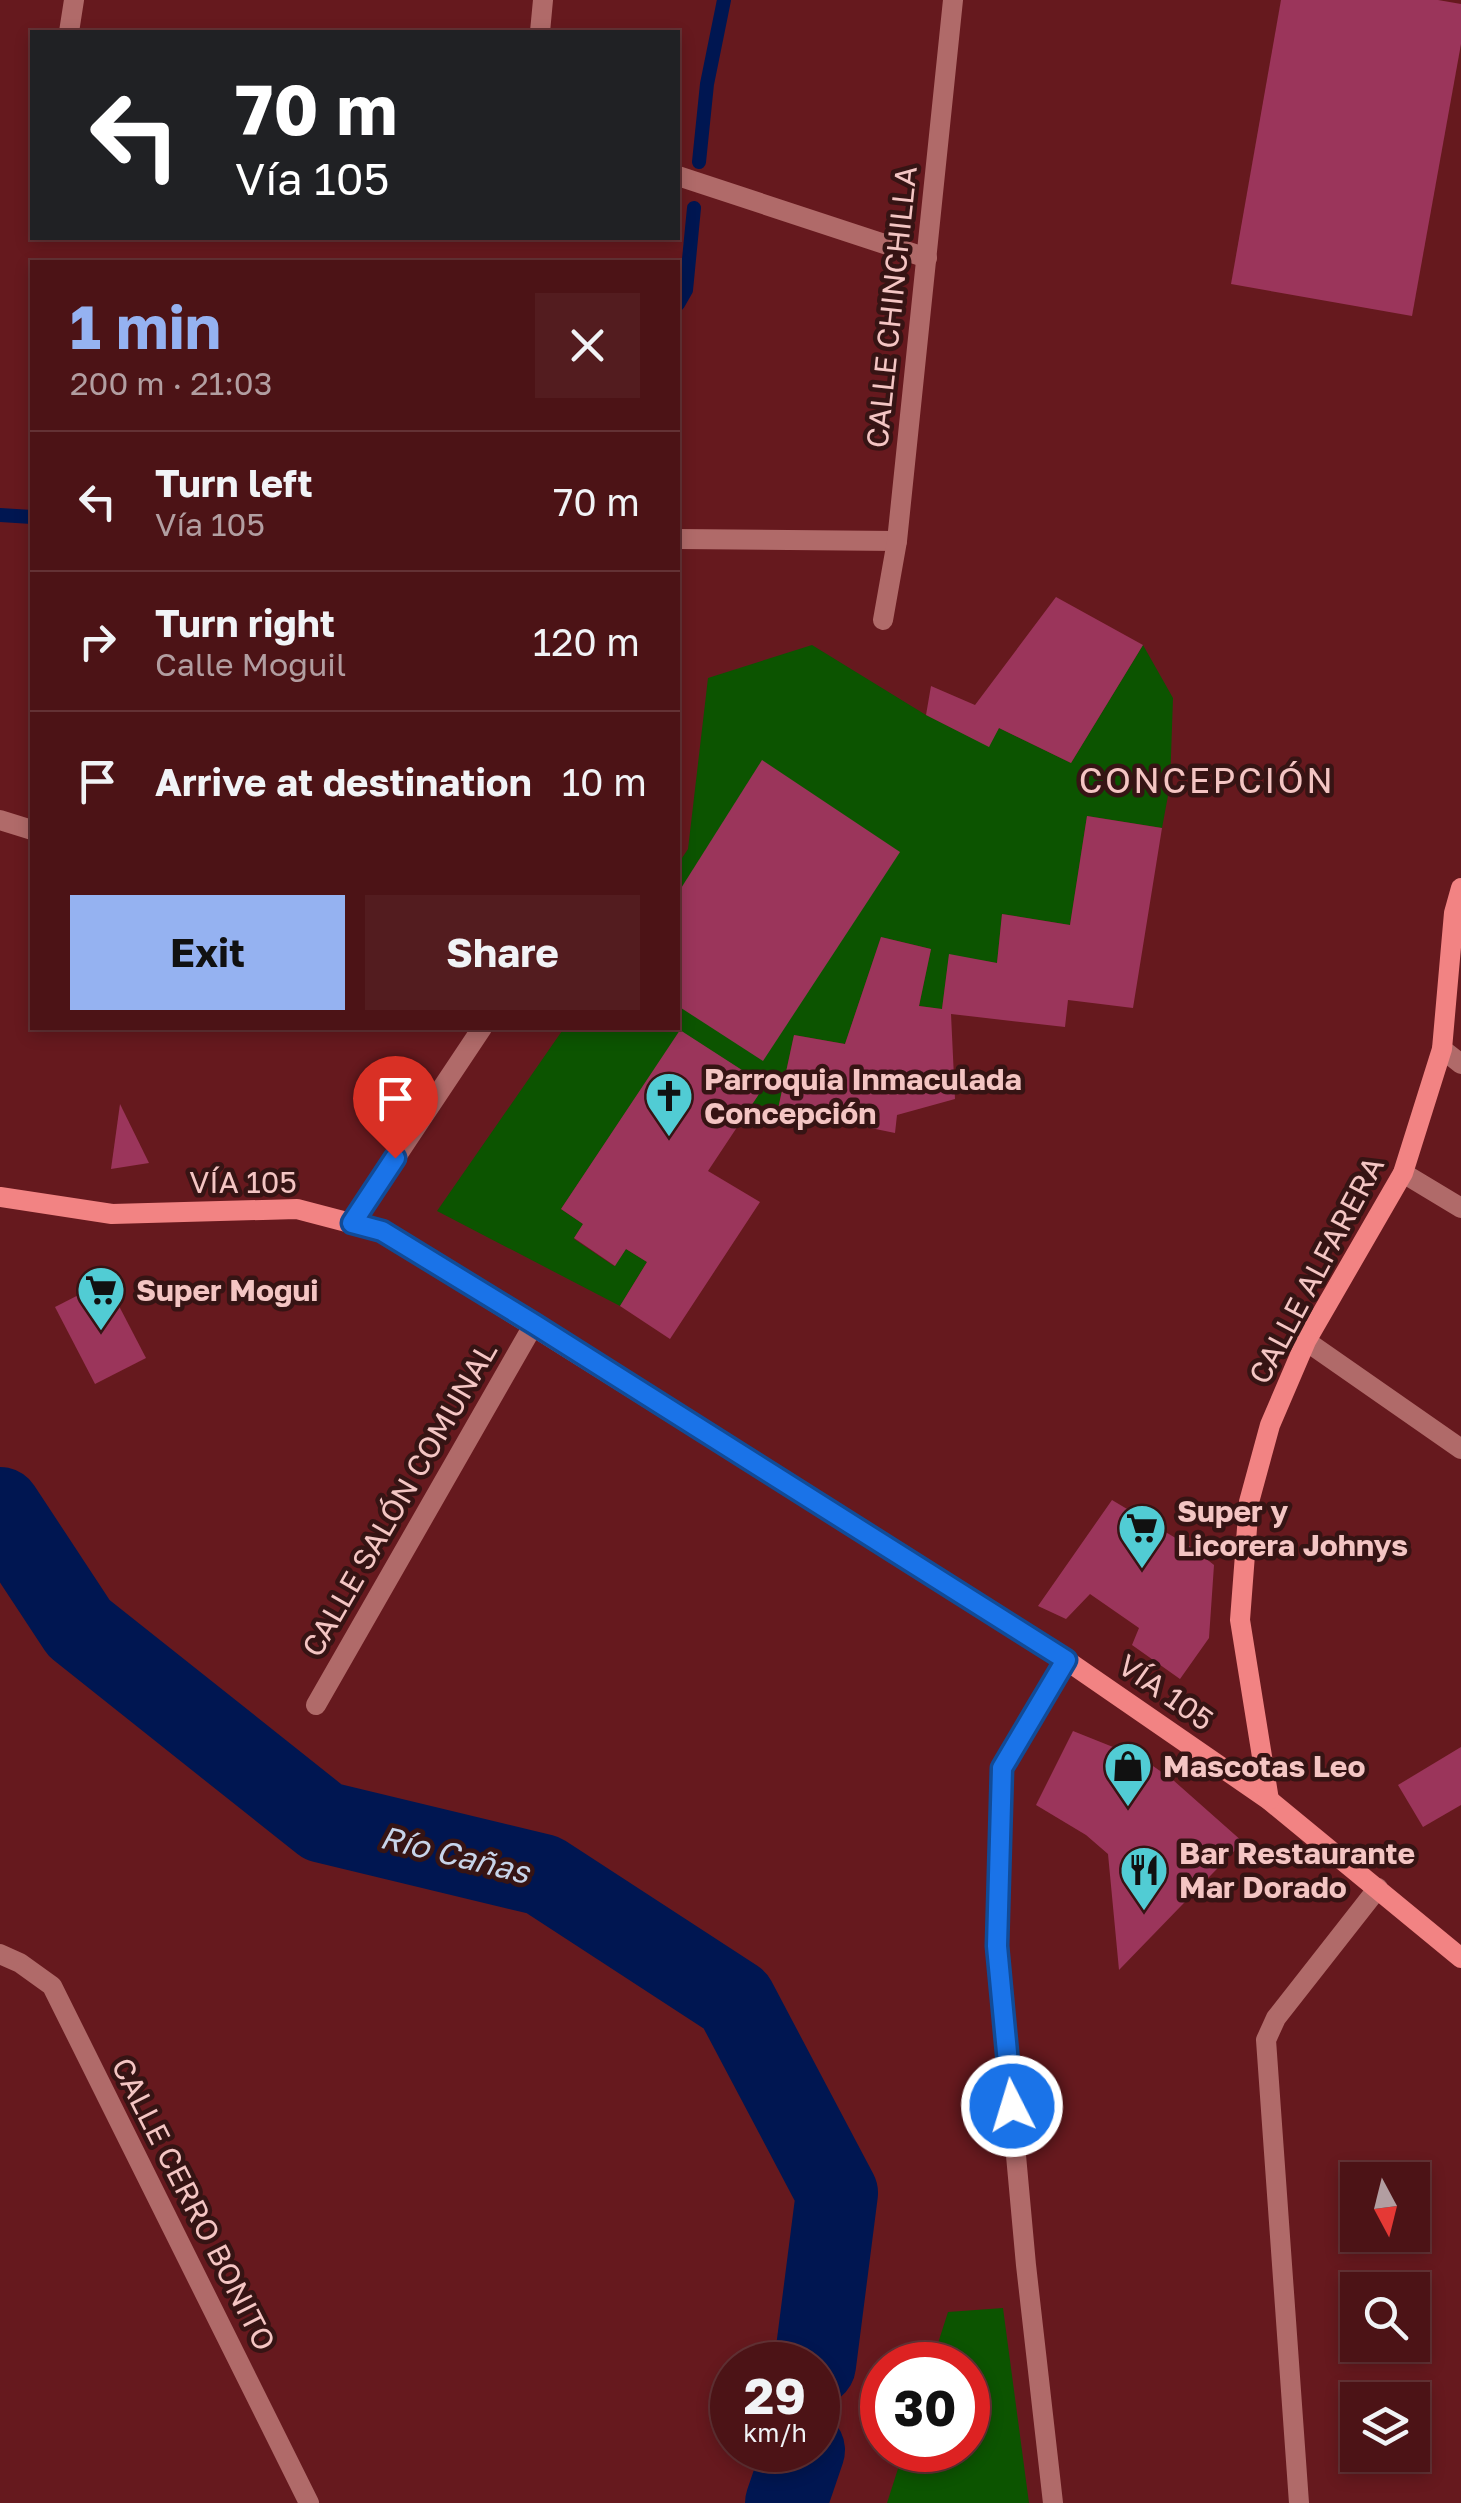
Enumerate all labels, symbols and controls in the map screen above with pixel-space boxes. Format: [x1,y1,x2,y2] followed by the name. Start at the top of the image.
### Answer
[235,66,397,150] text: 70 m
[70,70,200,200] icon: left
[235,151,390,205] text: Vía 105
[858,164,924,450] street label: CALLE CHINCHILLA
[70,290,221,362] text: 1 min
[535,293,640,398] button: close
[70,364,272,402] text: 200 m · 21:03
[155,460,313,505] text: Turn left
[70,474,125,529] icon: left
[553,479,640,524] text: 70 m
[155,505,265,543] text: Vía 105
[155,600,335,645] text: Turn right
[70,614,125,669] icon: right
[533,619,640,664] text: 120 m
[155,645,346,683] text: Calle Moguil
[70,754,125,809] icon: arrive
[155,759,532,804] text: Arrive at destination
[562,759,647,804] text: 10 m
[1079,759,1335,801] district label: CONCEPCIÓN
[70,895,345,1010] button: Exit
[365,895,640,1010] button: Share
[353,1056,438,1159] pin
[704,1061,1022,1131] place label: Parroquia Inmaculada Concepción
[643,1070,695,1138] church icon: Parroquia Inmaculada Concepción
[368,1071,423,1126] icon: arrive
[1241,1150,1391,1390] street label: CALLE ALFARERA
[189,1164,297,1200] street label: VÍA 105
[75,1264,127,1332] supermarket icon: Super Mogui
[136,1272,319,1308] place label: Super Mogui
[294,1335,504,1663] street label: CALLE SALÓN COMUNAL
[1177,1493,1408,1563] place label: Super y Licorera Johnys
[1116,1502,1168,1570] supermarket icon: Super y Licorera Johnys
[1112,1646,1220,1738] street label: VÍA 105
[1102,1740,1154,1808] shop icon: Mascotas Leo
[1163,1748,1366,1784] place label: Mascotas Leo
[377,1817,535,1891] water label: Río Cañas
[1179,1835,1415,1905] place label: Bar Restaurante Mar Dorado
[1118,1844,1170,1912] restaurant icon: Bar Restaurante Mar Dorado
[104,2052,284,2356] street label: CALLE CERRO BONITO
[960,2054,1064,2158] position arrow
[1340,2162,1430,2252] north arrow
[1340,2162,1430,2472] map controls
[1340,2272,1430,2362] button: search
[860,2342,990,2472] speed limit sign: 30
[744,2365,806,2425] text: 29
[1340,2382,1430,2472] button: layers
[743,2417,807,2448] text: km/h

